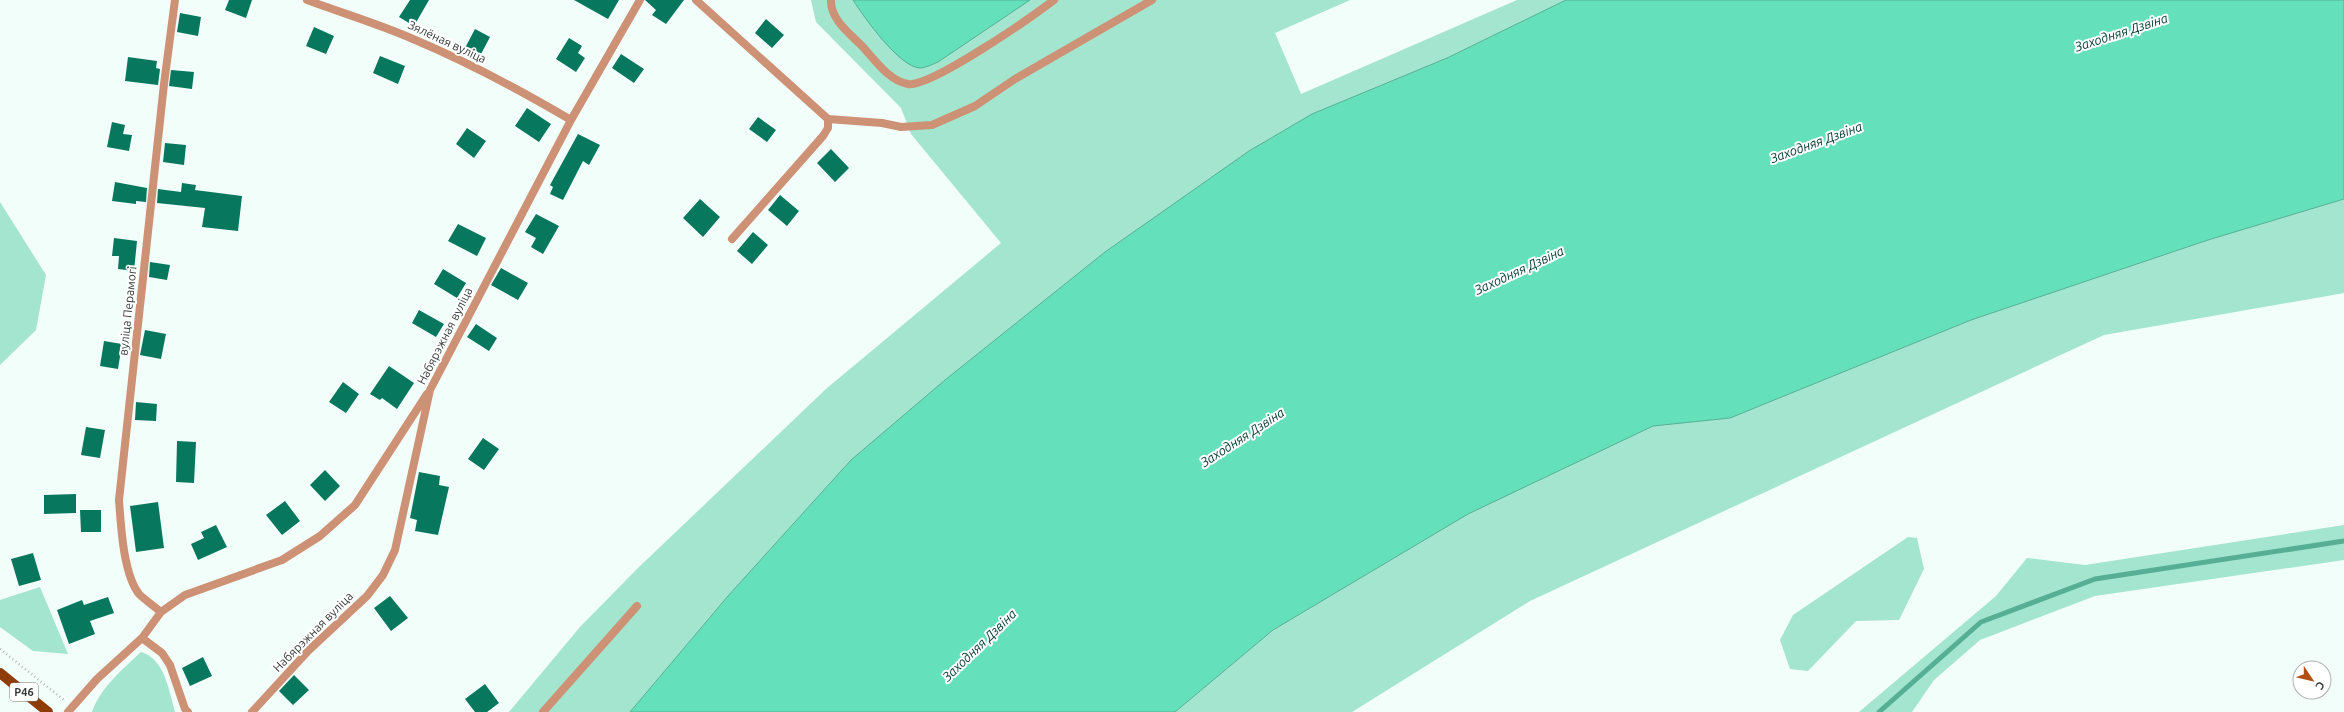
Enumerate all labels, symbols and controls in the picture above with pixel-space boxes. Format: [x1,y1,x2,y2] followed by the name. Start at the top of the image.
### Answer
[2072,10,2169,54] water label: Заходняя Дзвіна
[406,18,488,65] street label: Зялёная вуліца
[1767,119,1864,165] water label: Заходняя Дзвіна
[1471,243,1566,297] water label: Заходняя Дзвіна
[116,266,139,356] street label: вуліца Перамогі
[414,285,475,387] street label: Набярэжная вуліца
[1197,405,1286,470] water label: Заходняя Дзвіна
[270,589,355,674] street label: Набярэжная вуліца
[939,606,1019,684] water label: Заходняя Дзвіна
[2292,660,2332,700] north arrow
[2313,679,2327,692] text: С
[10,683,38,701] road number: Р46

